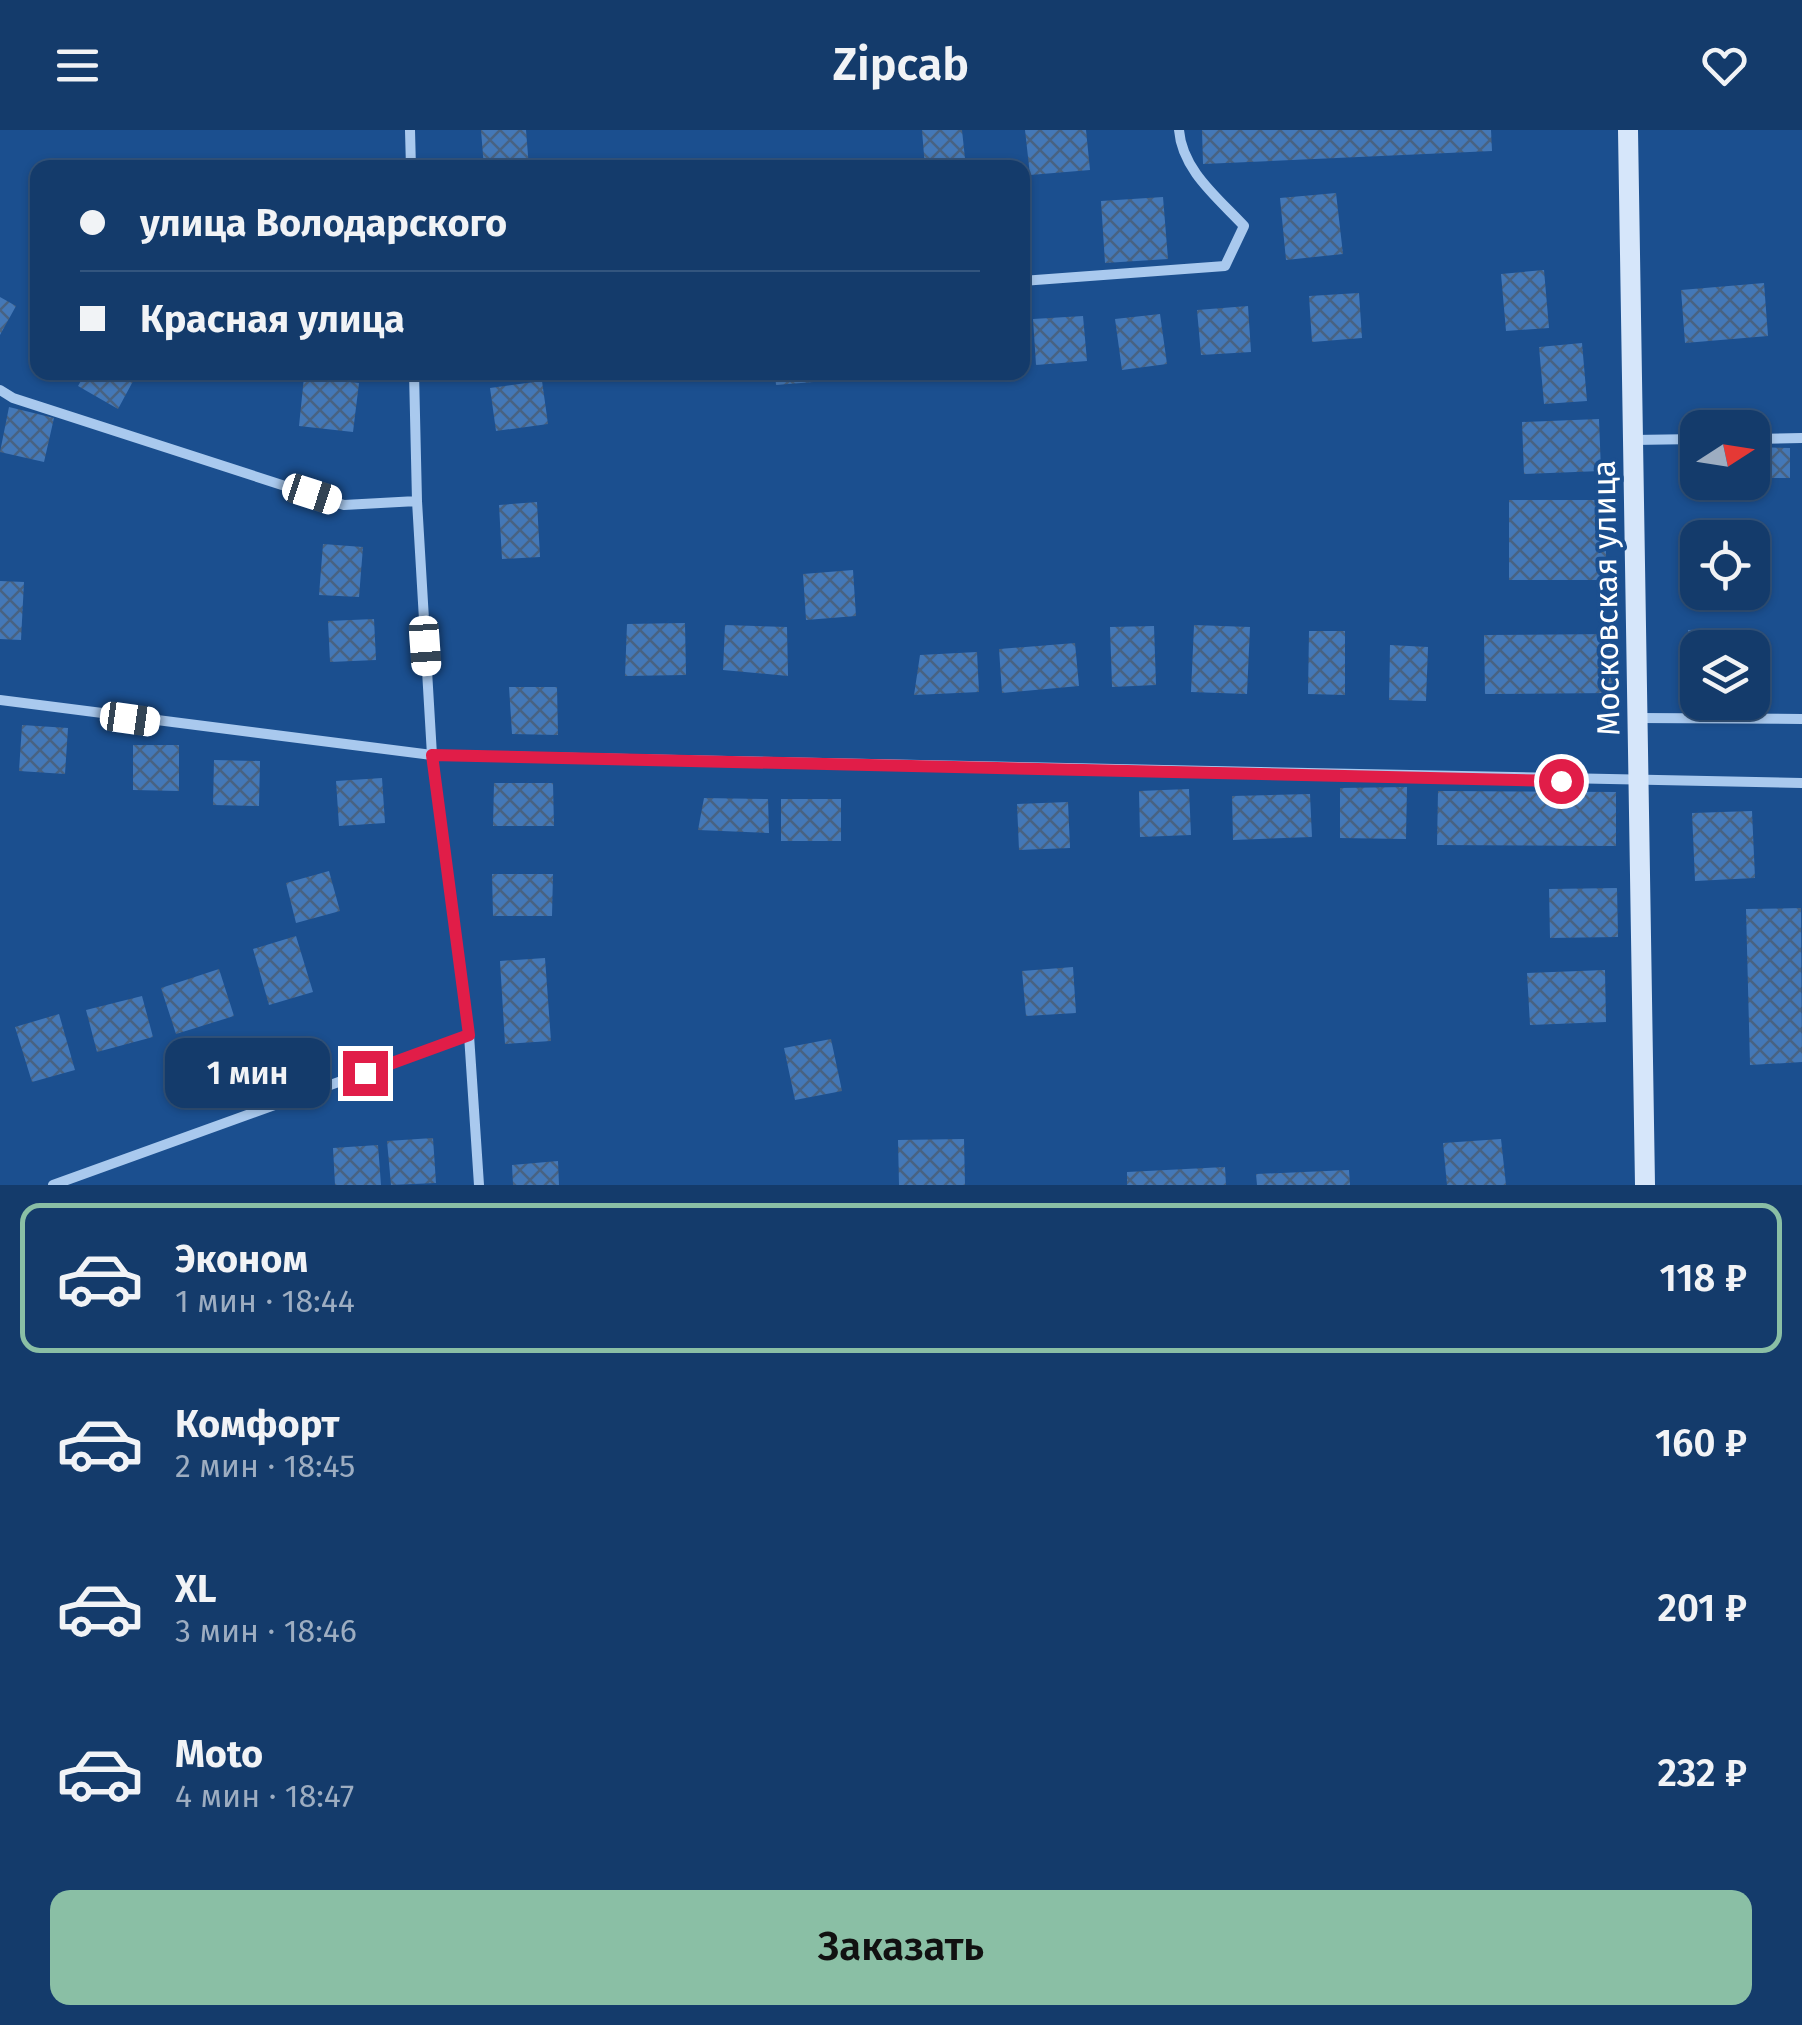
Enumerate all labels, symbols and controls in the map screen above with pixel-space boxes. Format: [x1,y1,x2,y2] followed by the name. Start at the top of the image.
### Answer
[50,38,105,93] icon: menu
[833,38,969,92] text: Zipcab
[1697,38,1752,93] icon: heart
[140,200,507,246] text: улица Володарского
[140,296,405,342] text: Красная улица
[1680,410,1770,500] north arrow
[1680,410,1770,720] map controls
[1585,460,1627,736] street label: Московская улица
[279,470,345,518] car
[1680,520,1770,610] button: locate
[408,615,442,677] car
[1680,630,1770,720] button: layers
[98,700,162,738] car
[1539,759,1584,804] route start
[165,1038,330,1108] callout: 1 мин
[343,1051,388,1096] route end
[207,1054,288,1092] text: 1 мин
[55,1233,145,1323] icon: car
[175,1236,308,1282] text: Эконом
[1660,1255,1747,1301] text: 118 ₽
[175,1282,355,1320] text: 1 мин · 18:44
[55,1398,145,1488] icon: car
[175,1401,339,1447] text: Комфорт
[1655,1420,1747,1466] text: 160 ₽
[175,1447,355,1485] text: 2 мин · 18:45
[55,1563,145,1653] icon: car
[175,1566,217,1612] text: XL
[1658,1585,1747,1631] text: 201 ₽
[175,1612,357,1650] text: 3 мин · 18:46
[55,1728,145,1818] icon: car
[175,1731,263,1777] text: Moto
[1658,1750,1747,1796] text: 232 ₽
[175,1777,354,1815] text: 4 мин · 18:47
[50,1890,1752,2005] button: Заказать

